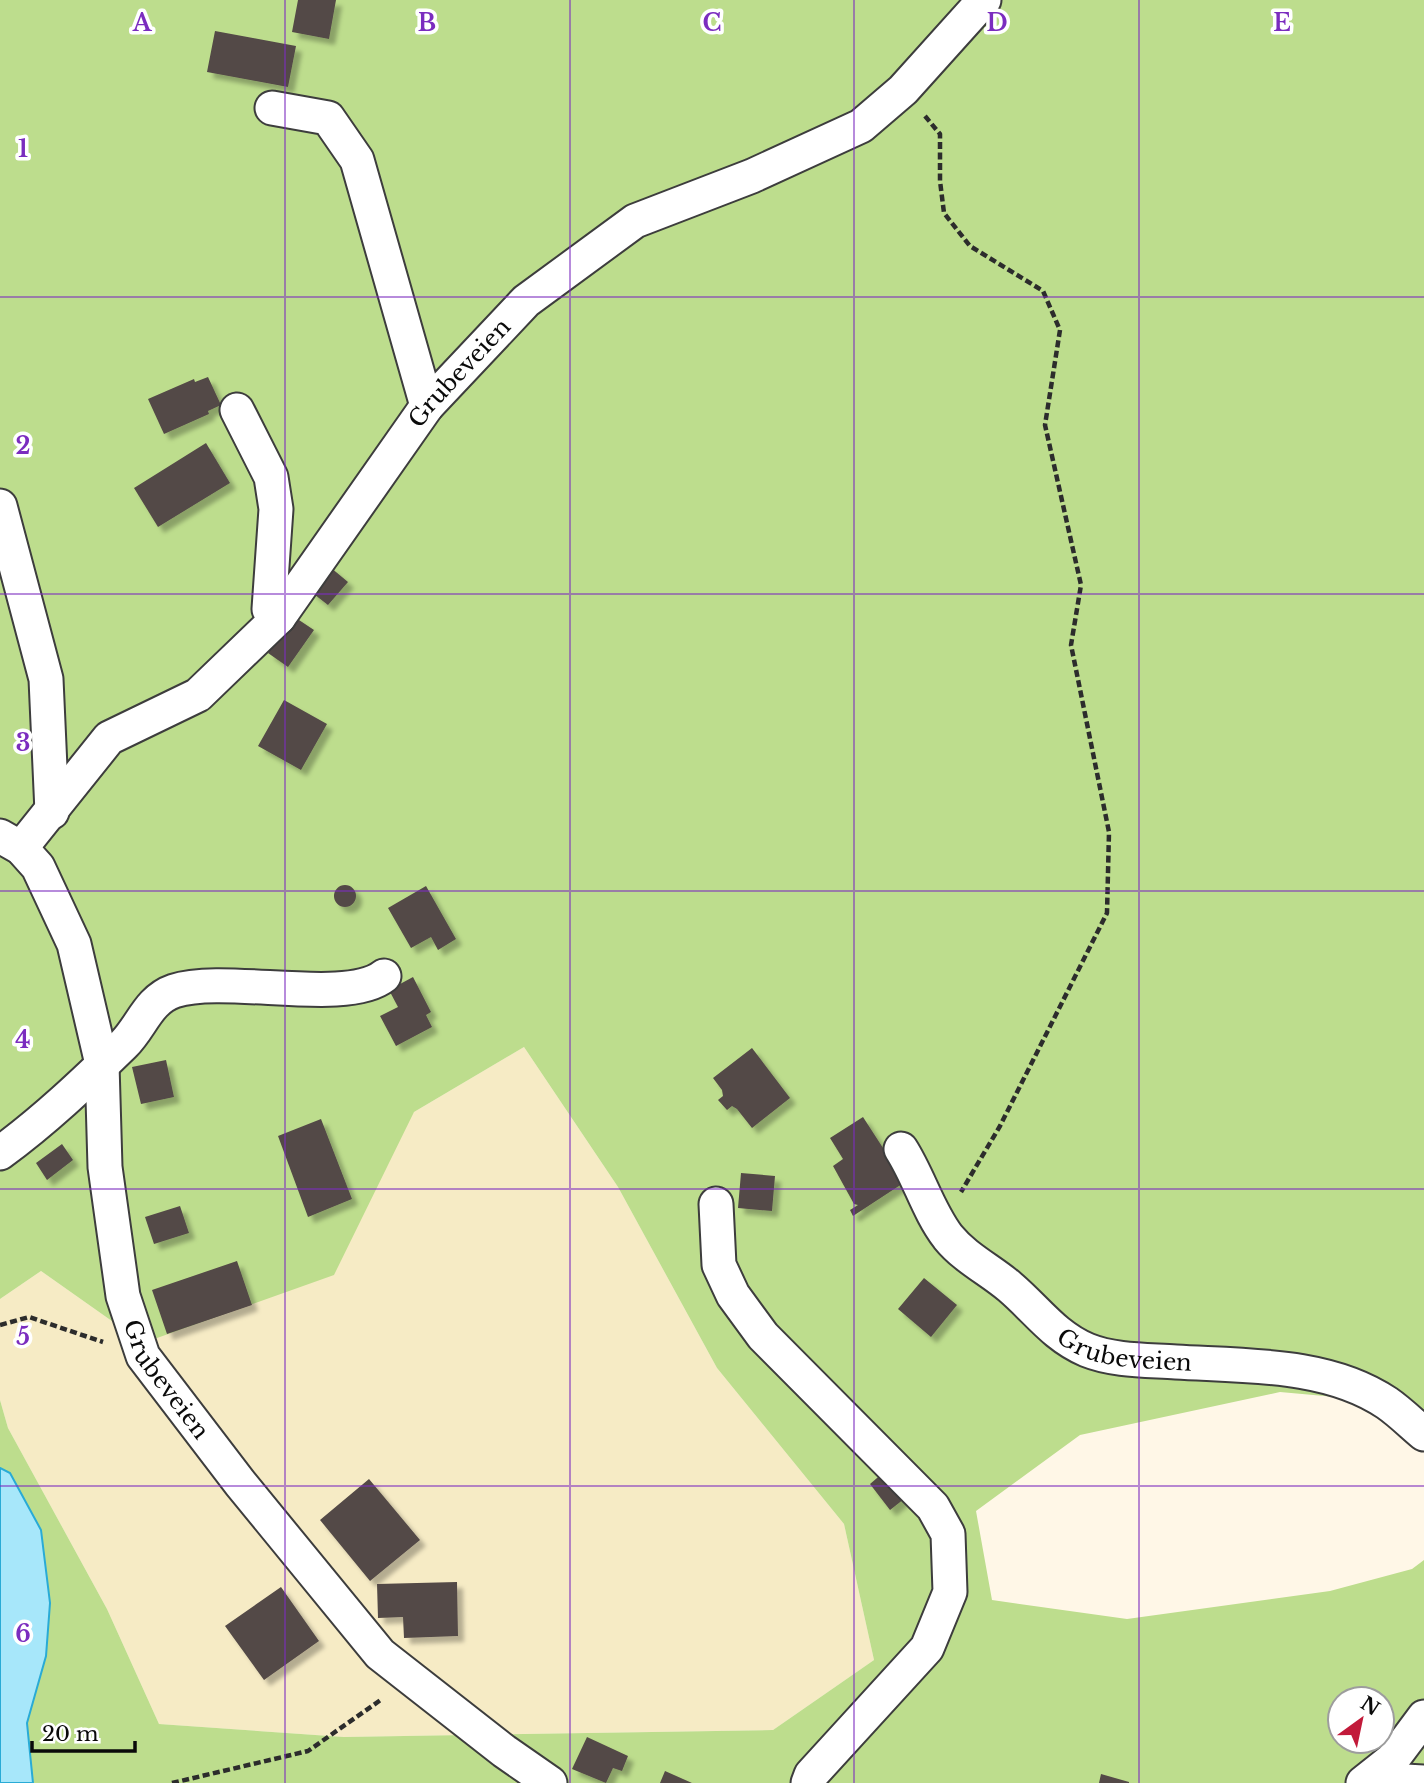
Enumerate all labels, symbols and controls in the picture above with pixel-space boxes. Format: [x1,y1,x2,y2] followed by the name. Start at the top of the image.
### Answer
[132,9,153,37] text: A
[418,9,436,37] text: B
[703,9,721,37] text: C
[986,9,1008,37] text: D
[1273,9,1291,37] text: E
[18,135,28,163] text: 1
[402,313,516,433] street label: Grubeveien
[16,432,30,460] text: 2
[16,729,30,757] text: 3
[15,1026,31,1054] text: 4
[118,1316,215,1445] street label: Grubeveien
[1052,1322,1193,1377] street label: Grubeveien
[16,1323,30,1351] text: 5
[15,1620,31,1648] text: 6
[1326,1685,1396,1755] north arrow
[1356,1692,1384,1721] text: N
[32,1710,135,1754] scale bar
[42,1721,99,1747] text: 20 m

